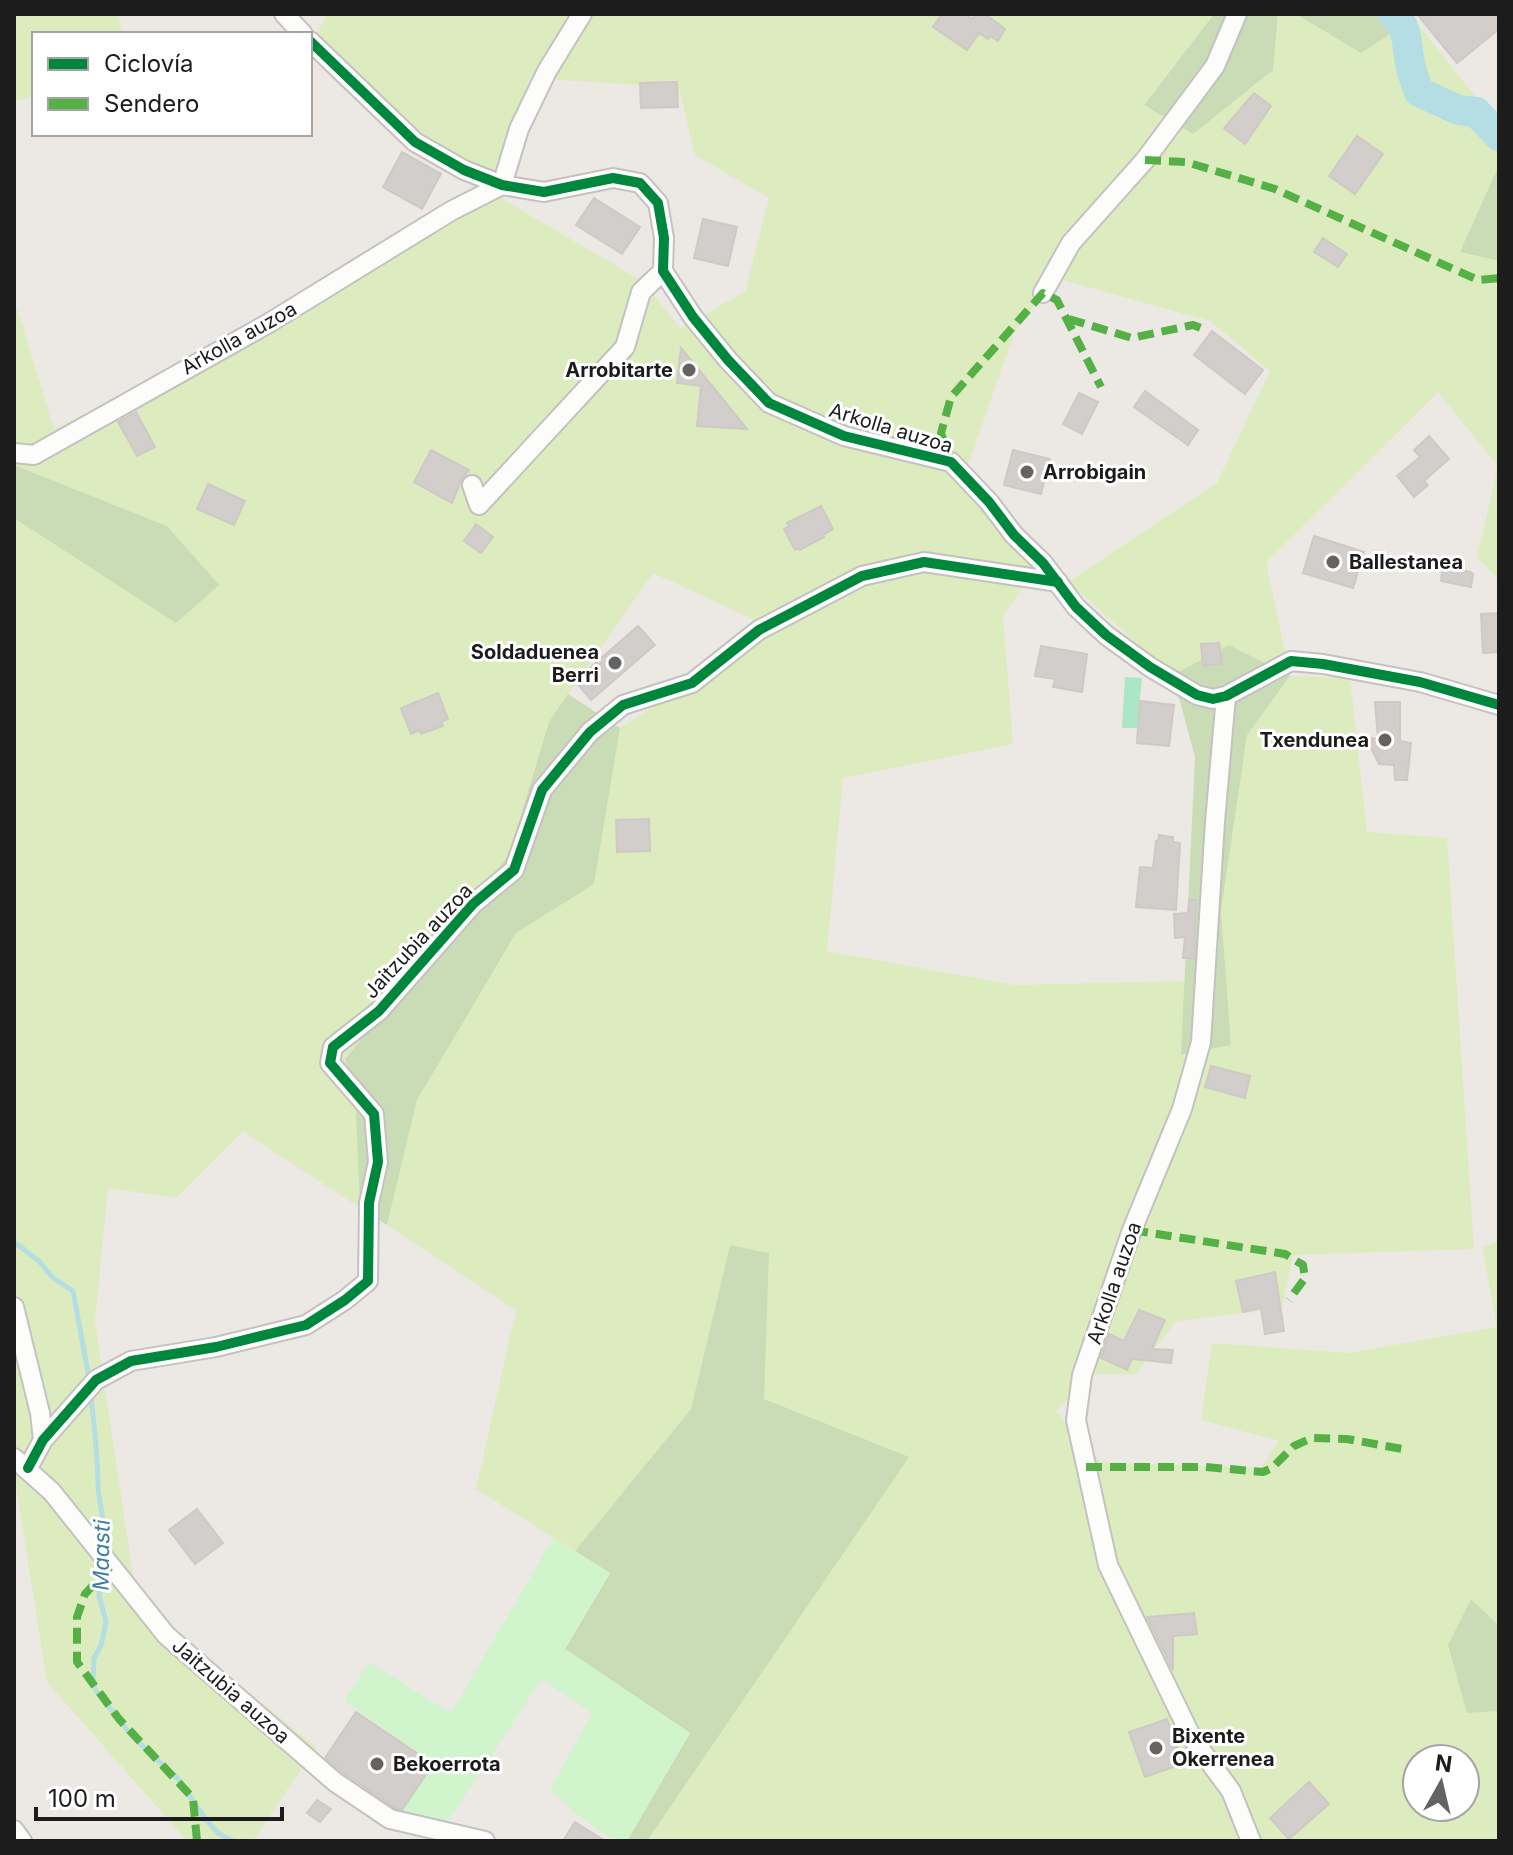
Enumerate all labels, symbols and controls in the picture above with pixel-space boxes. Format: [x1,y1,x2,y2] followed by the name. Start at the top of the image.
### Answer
[32,32,312,136] legend
[104,49,194,78] text: Ciclovía
[104,89,199,118] text: Sendero
[177,296,301,380] street label: Arkolla auzoa
[565,358,673,382] place label: Arrobitarte
[680,361,698,379] marker: Arrobitarte
[826,398,956,458] street label: Arkolla auzoa
[1043,460,1146,484] place label: Arrobigain
[1018,463,1036,481] marker: Arrobigain
[1349,550,1463,574] place label: Ballestanea
[1324,553,1342,571] marker: Ballestanea
[471,640,599,687] place label: Soldaduenea Berri
[606,654,624,672] marker: Soldaduenea Berri
[1259,728,1369,752] place label: Txendunea
[1376,731,1394,749] marker: Txendunea
[359,879,477,1003] street label: Jaitzubia auzoa
[1082,1219,1146,1347] street label: Arkolla auzoa
[87,1519,115,1591] water label: Maasti
[167,1633,295,1749] street label: Jaitzubia auzoa
[1172,1724,1275,1771] place label: Bixente Okerrenea
[1147,1739,1165,1757] marker: Bixente Okerrenea
[1401,1743,1481,1823] north arrow
[1434,1749,1454,1777] text: N
[393,1752,501,1776] place label: Bekoerrota
[368,1755,386,1773] marker: Bekoerrota
[36,1771,282,1821] scale bar
[48,1784,116,1813] text: 100 m

